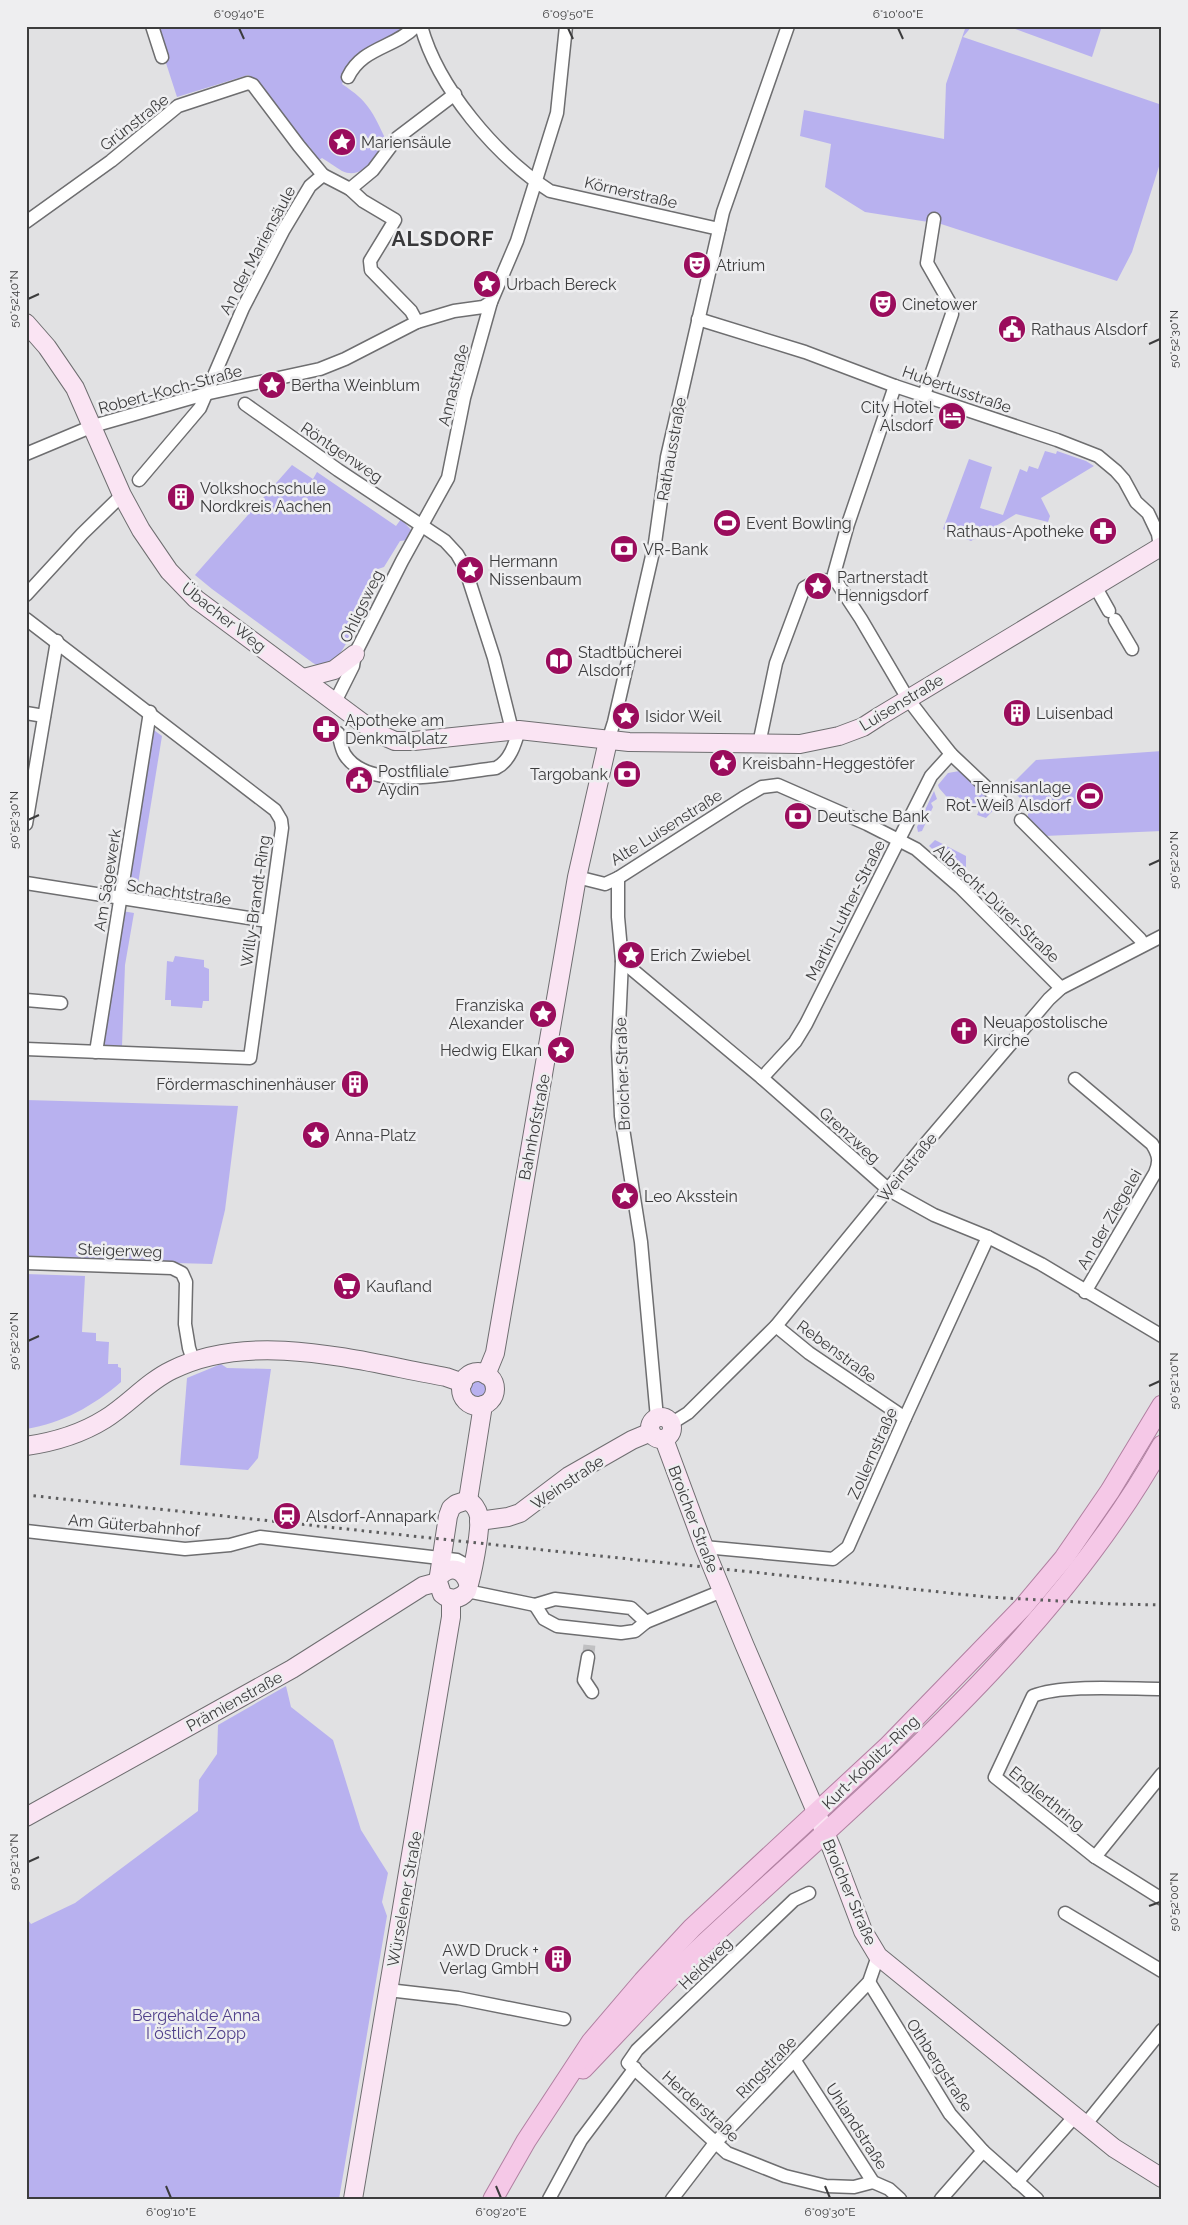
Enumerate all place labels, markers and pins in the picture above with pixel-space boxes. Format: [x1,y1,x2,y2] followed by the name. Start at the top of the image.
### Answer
[327,127,357,157] place icon: Mariensäule
[361,133,451,152] place label: Mariensäule
[682,250,712,280] theatre icon: Atrium
[716,256,765,275] place label: Atrium
[472,269,502,299] place icon: Urbach Bereck
[506,275,617,294] place label: Urbach Bereck
[868,289,898,319] theatre icon: Cinetower
[902,295,978,314] place label: Cinetower
[997,314,1027,344] public building icon: Rathaus Alsdorf
[1031,320,1148,339] place label: Rathaus Alsdorf
[257,370,287,400] place icon: Bertha Weinblum
[291,376,420,395] place label: Bertha Weinblum
[861,398,934,435] place label: City Hotel Alsdorf
[937,401,967,431] hotel icon: City Hotel Alsdorf
[200,479,331,516] place label: Volkshochschule Nordkreis Aachen
[166,482,196,512] building icon: Volkshochschule Nordkreis Aachen
[712,508,742,538] sports icon: Event Bowling
[746,514,852,533] place label: Event Bowling
[1088,516,1118,546] pharmacy icon: Rathaus-Apotheke
[946,522,1084,541] place label: Rathaus-Apotheke
[609,534,639,564] bank icon: VR-Bank
[643,540,709,559] place label: VR-Bank
[489,552,582,589] place label: Hermann Nissenbaum
[455,555,485,585] place icon: Hermann Nissenbaum
[837,568,929,605] place label: Partnerstadt Hennigsdorf
[803,571,833,601] place icon: Partnerstadt Hennigsdorf
[578,643,682,680] place label: Stadtbücherei Alsdorf
[544,646,574,676] library icon: Stadtbücherei Alsdorf
[1002,698,1032,728] building icon: Luisenbad
[611,701,641,731] place icon: Isidor Weil
[1036,704,1113,723] place label: Luisenbad
[645,707,722,726] place label: Isidor Weil
[345,711,448,748] place label: Apotheke am Denkmalplatz
[311,714,341,744] pharmacy icon: Apotheke am Denkmalplatz
[708,748,738,778] place icon: Kreisbahn-Heggestöfer
[742,754,915,773] place label: Kreisbahn-Heggestöfer
[612,759,642,789] bank icon: Targobank
[378,762,449,799] place label: Postfiliale Aydin
[344,765,374,795] public building icon: Postfiliale Aydin
[530,765,609,784] place label: Targobank
[946,778,1072,815] place label: Tennisanlage Rot-Weiß Alsdorf
[1075,781,1105,811] sports icon: Tennisanlage Rot-Weiß Alsdorf
[783,801,813,831] bank icon: Deutsche Bank
[817,807,930,826] place label: Deutsche Bank
[616,940,646,970] place icon: Erich Zwiebel
[650,946,751,965] place label: Erich Zwiebel
[449,996,524,1033] place label: Franziska Alexander
[528,999,558,1029] place icon: Franziska Alexander
[983,1013,1108,1050] place label: Neuapostolische Kirche
[949,1016,979,1046] church icon: Neuapostolische Kirche
[546,1035,576,1065] place icon: Hedwig Elkan
[440,1041,542,1060] place label: Hedwig Elkan
[340,1069,370,1099] building icon: Fördermaschinenhäuser
[156,1075,336,1094] place label: Fördermaschinenhäuser
[301,1120,331,1150] place icon: Anna-Platz
[335,1126,416,1145] place label: Anna-Platz
[610,1181,640,1211] place icon: Leo Aksstein
[644,1187,738,1206] place label: Leo Aksstein
[332,1271,362,1301] supermarket icon: Kaufland
[366,1277,432,1296] place label: Kaufland
[272,1501,302,1531] station icon: Alsdorf-Annapark
[306,1507,437,1526] place label: Alsdorf-Annapark
[439,1941,539,1978] place label: AWD Druck + Verlag GmbH
[543,1944,573,1974] building icon: AWD Druck + Verlag GmbH

